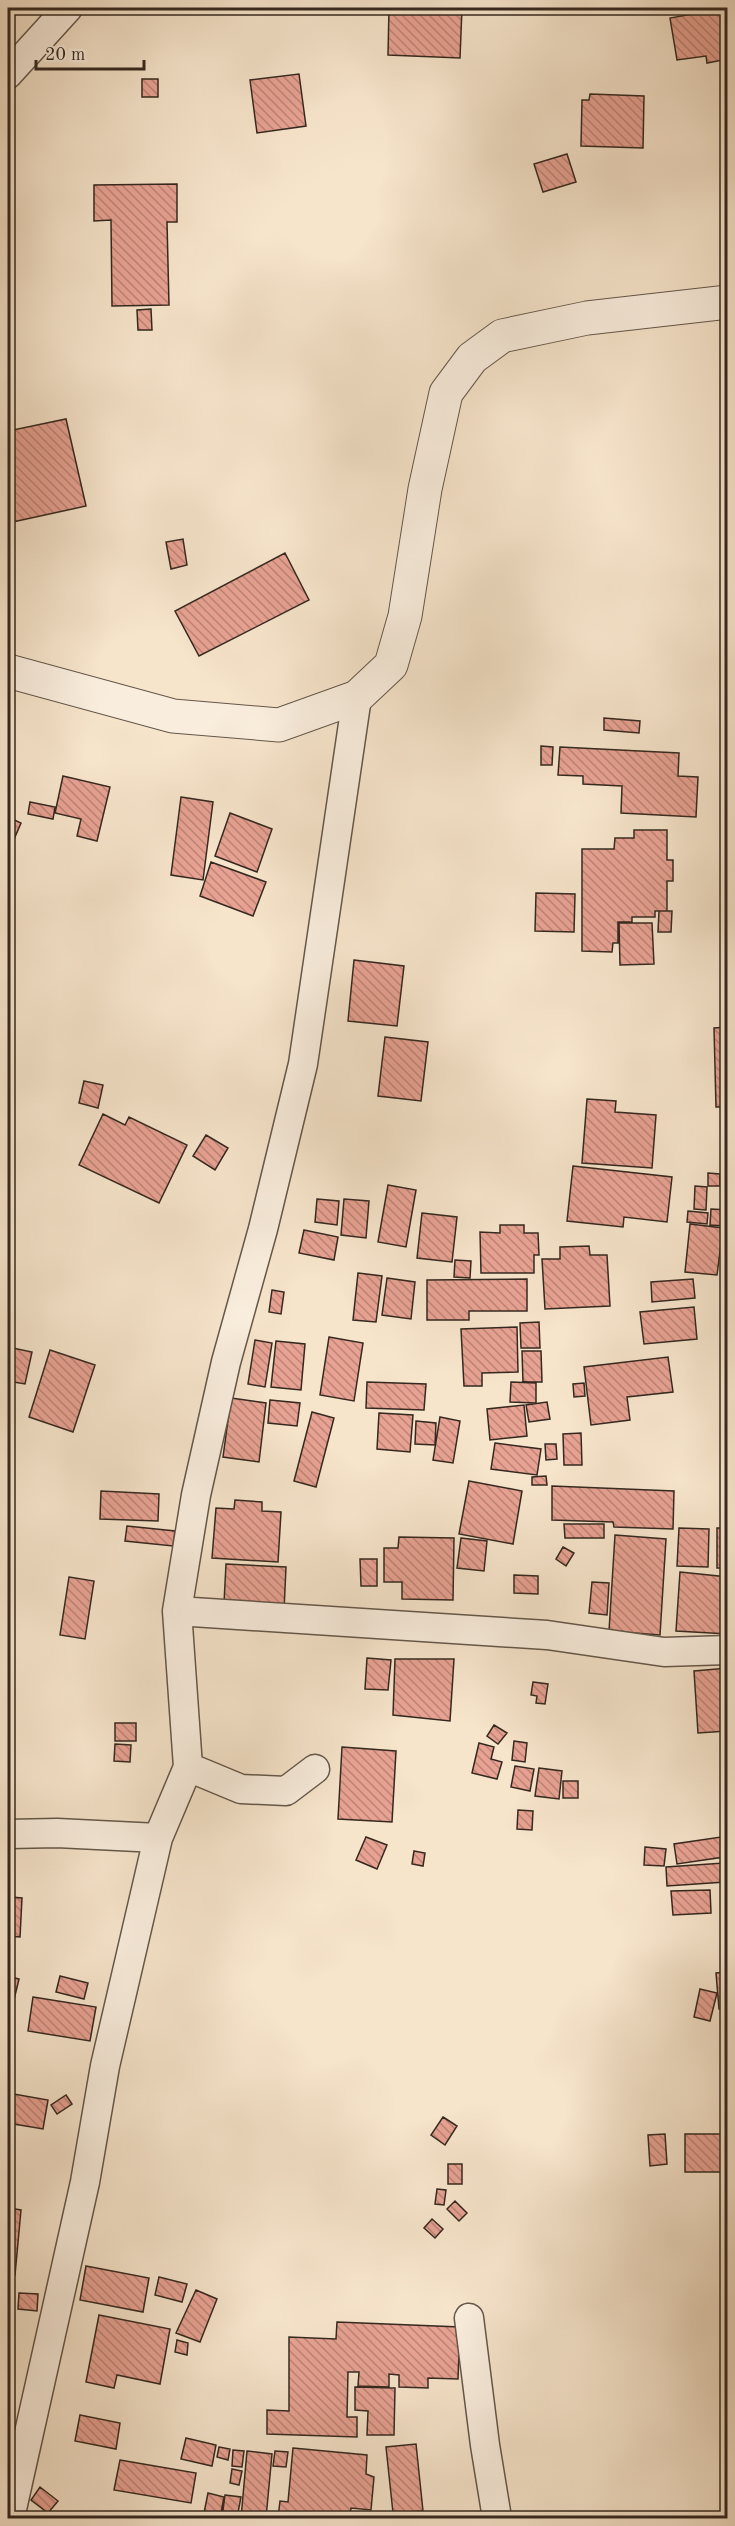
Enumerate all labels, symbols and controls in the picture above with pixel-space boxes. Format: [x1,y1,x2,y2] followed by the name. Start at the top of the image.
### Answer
[36,33,144,71] scale bar
[45,46,85,64] text: 20 m

